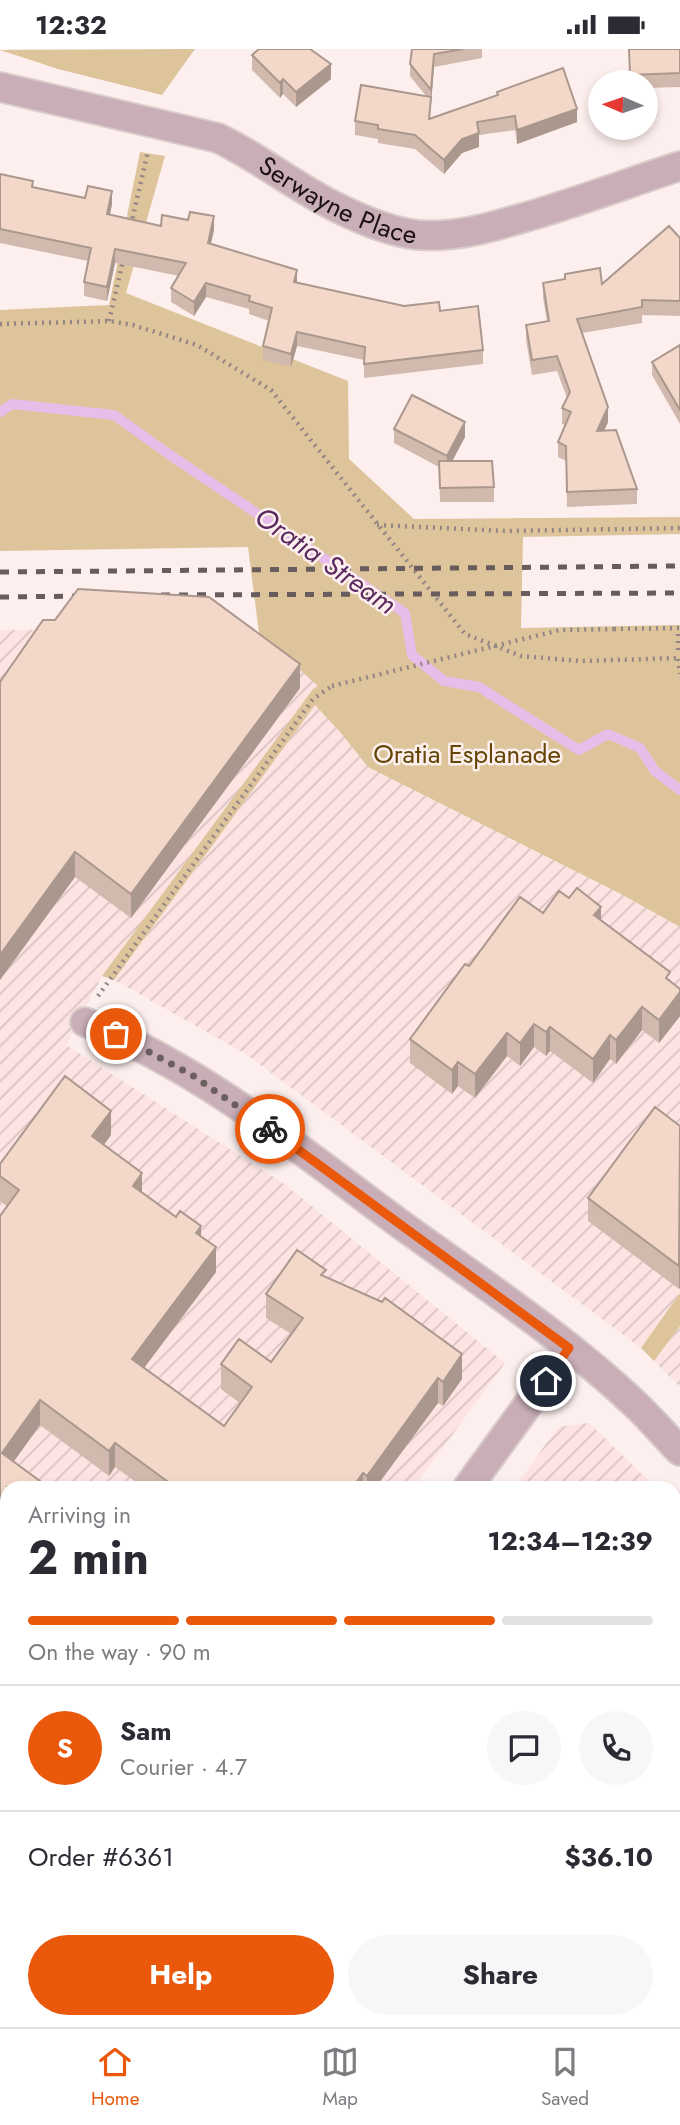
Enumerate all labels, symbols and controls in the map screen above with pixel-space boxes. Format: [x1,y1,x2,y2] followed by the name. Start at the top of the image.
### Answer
[35,6,107,44] text: 12:32
[588,70,658,140] north arrow
[588,70,658,140] map controls
[251,146,420,254] street label: Serwayne Place
[246,496,405,624] water label: Oratia Stream
[373,735,561,773] park label: Oratia Esplanade
[86,1004,146,1064] pin
[97,1015,135,1053] icon: bag
[235,1094,305,1164] courier
[251,1110,289,1148] icon: bike
[516,1351,576,1411] pin
[527,1362,565,1400] icon: home
[28,1498,131,1532] text: Arriving in
[487,1522,653,1560] text: 12:34–12:39
[28,1525,149,1591] text: 2 min
[28,1635,211,1669] text: On the way · 90 m
[487,1711,561,1785] button: chat
[579,1711,653,1785] button: phone
[120,1712,172,1750] text: Sam
[57,1729,73,1767] text: S
[120,1750,247,1784] text: Courier · 4.7
[28,1838,174,1876] text: Order #6361
[564,1838,653,1876] text: $36.10
[28,1935,334,2015] button: Help
[348,1935,653,2015] button: Share
[91,2043,139,2112] tab: Home
[321,2043,359,2112] tab: Map
[541,2043,589,2112] tab: Saved

